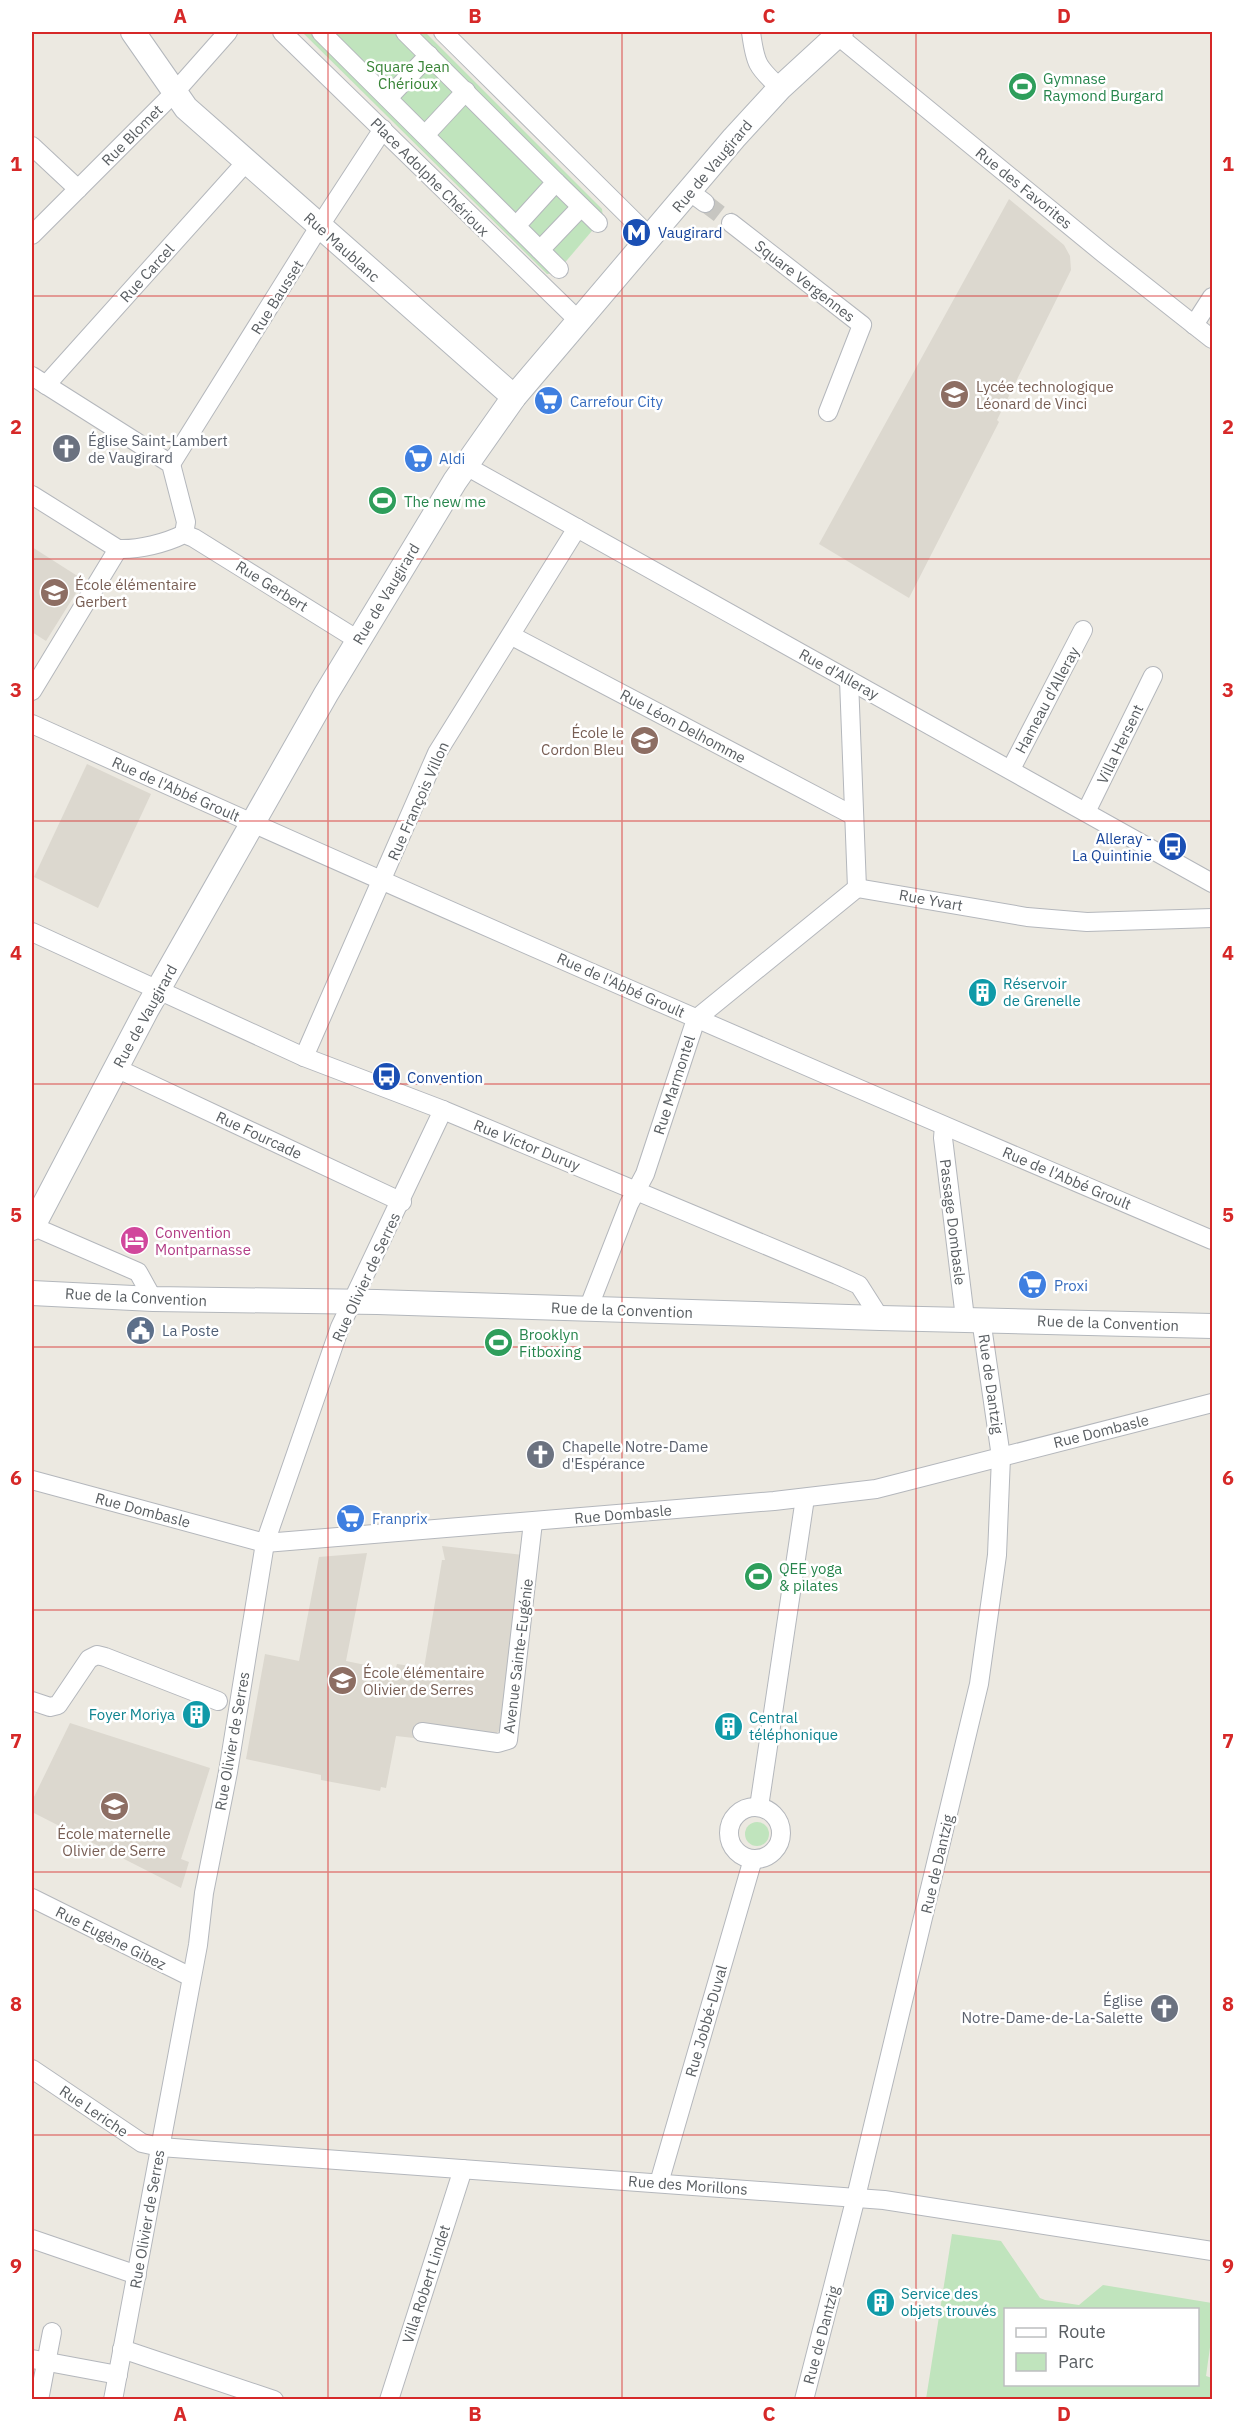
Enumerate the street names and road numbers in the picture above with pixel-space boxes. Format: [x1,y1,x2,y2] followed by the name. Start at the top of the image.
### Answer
[97,100,167,170] street label: Rue Blomet
[367,114,494,241] street label: Place Adolphe Chérioux
[668,116,756,216] street label: Rue de Vaugirard
[972,143,1076,233] street label: Rue des Favorites
[300,208,384,286] street label: Rue Maublanc
[751,236,859,326] street label: Square Vergennes
[116,240,178,306] street label: Rue Carcel
[247,256,307,338] street label: Rue Bausset
[348,540,424,648] street label: Rue de Vaugirard
[232,556,312,616] street label: Rue Gerbert
[1011,643,1083,757] street label: Hameau d'Alleray
[796,644,883,704] street label: Rue d'Alleray
[617,685,749,767] street label: Rue Léon Delhomme
[1093,701,1147,787] street label: Villa Hersent
[383,739,453,863] street label: Rue François Villon
[109,752,243,826] street label: Rue de l'Abbé Groult
[898,885,964,915] street label: Rue Yvart
[554,948,688,1022] street label: Rue de l'Abbé Groult
[109,961,181,1071] street label: Rue de Vaugirard
[649,1033,699,1137] street label: Rue Marmontel
[213,1107,305,1163] street label: Rue Fourcade
[471,1115,583,1175] street label: Rue Victor Duruy
[1000,1142,1134,1214] street label: Rue de l'Abbé Groult
[936,1158,970,1286] street label: Passage Dombasle
[328,1209,404,1345] street label: Rue Olivier de Serres
[65,1284,207,1310] street label: Rue de la Convention
[551,1298,693,1322] street label: Rue de la Convention
[1037,1311,1179,1335] street label: Rue de la Convention
[975,1333,1007,1435] street label: Rue de Dantzig
[1051,1410,1151,1452] street label: Rue Dombasle
[93,1488,193,1532] street label: Rue Dombasle
[573,1500,673,1528] street label: Rue Dombasle
[499,1577,537,1735] street label: Avenue Sainte-Eugénie
[210,1670,254,1812] street label: Rue Olivier de Serres
[916,1813,958,1915] street label: Rue de Dantzig
[53,1902,169,1974] street label: Rue Eugène Gibez
[681,1963,731,2079] street label: Rue Jobbé-Duval
[56,2081,132,2141] street label: Rue Leriche
[125,2148,169,2290] street label: Rue Olivier de Serres
[628,2171,748,2199] street label: Rue des Morillons
[398,2222,454,2346] street label: Villa Robert Lindet
[799,2284,843,2386] street label: Rue de Dantzig

